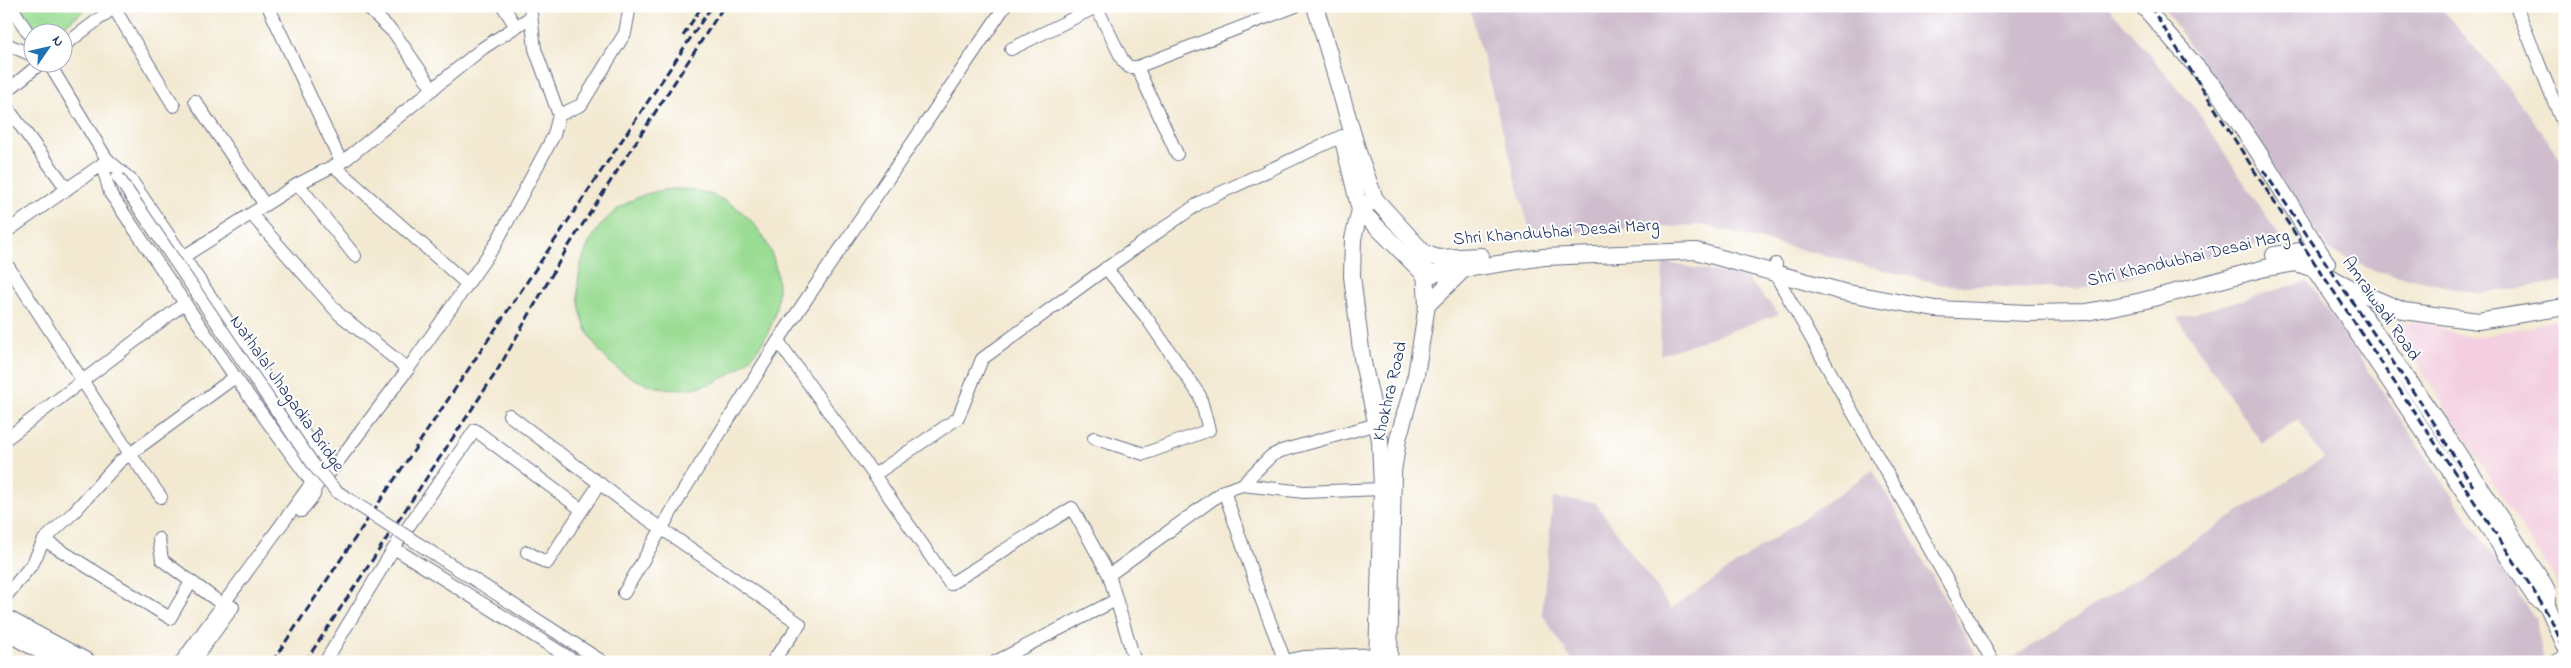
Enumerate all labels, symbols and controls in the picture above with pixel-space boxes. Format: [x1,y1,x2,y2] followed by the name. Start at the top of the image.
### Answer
[22,22,72,72] north arrow
[46,32,69,51] text: N
[1452,213,1660,254] street label: Shri Khandubhai Desai Marg
[2085,223,2292,296] street label: Shri Khandubhai Desai Marg
[2335,252,2426,367] street label: Amraiwadi Road
[222,310,351,479] street label: Nathalal Jhagadia Bridge
[1367,339,1415,444] street label: Khokhra Road

